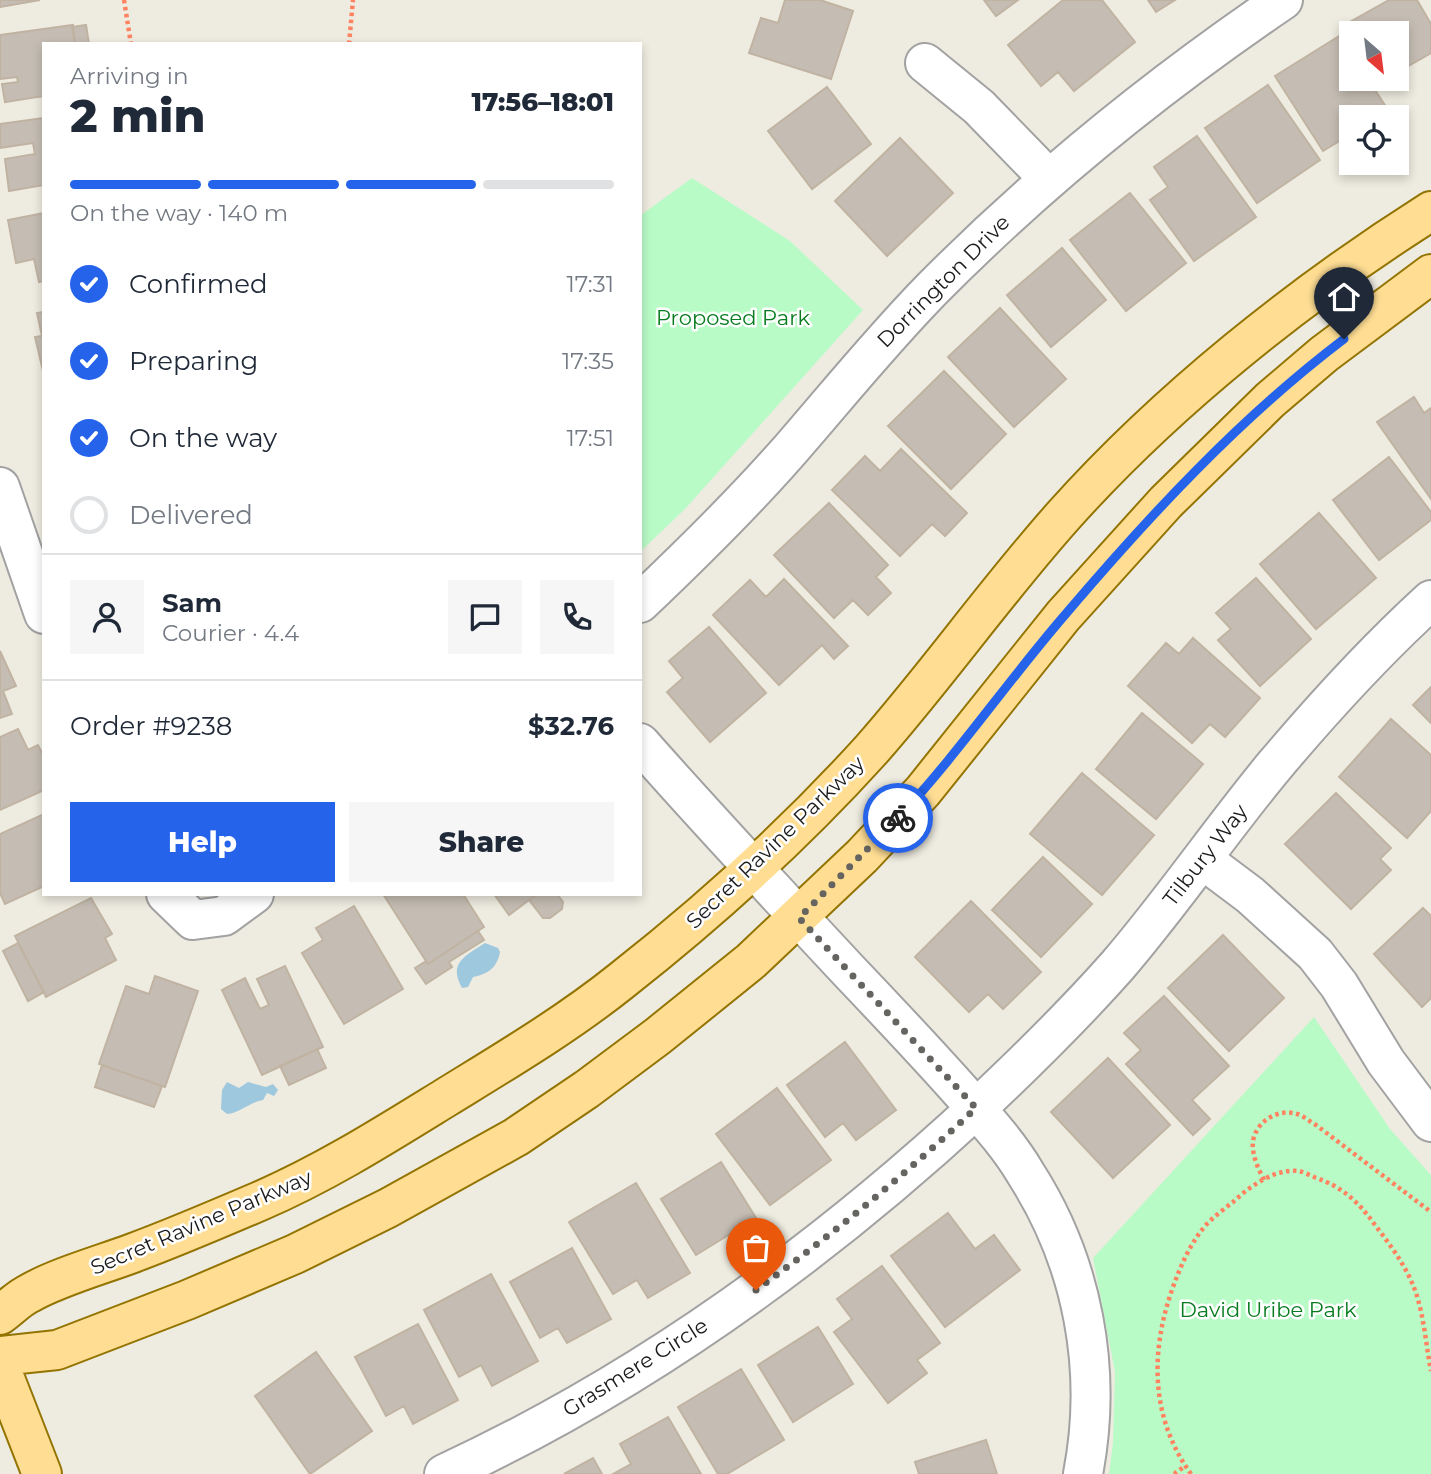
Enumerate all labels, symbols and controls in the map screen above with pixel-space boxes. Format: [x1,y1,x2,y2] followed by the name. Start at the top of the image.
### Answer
[1339,21,1409,91] north arrow
[1339,21,1409,175] map controls
[70,62,189,90] text: Arriving in
[472,86,614,118] text: 17:56–18:01
[70,87,205,144] text: 2 min
[1339,105,1409,175] button: locate
[70,199,288,227] text: On the way · 140 m
[871,209,1015,353] street label: Dorrington Drive
[70,265,108,303] icon: check
[1314,267,1374,339] pin
[129,268,268,300] text: Confirmed
[566,270,614,298] text: 17:31
[1325,278,1363,316] icon: home
[656,305,810,330] park label: Proposed Park
[70,342,108,380] icon: check
[129,345,258,377] text: Preparing
[562,347,614,375] text: 17:35
[70,419,108,457] icon: check
[129,422,277,454] text: On the way
[566,424,614,452] text: 17:51
[129,499,253,531] text: Delivered
[70,580,144,654] button: person
[448,580,522,654] button: chat
[540,580,614,654] button: phone
[162,587,222,619] text: Sam
[162,619,299,647] text: Courier · 4.4
[70,710,232,742] text: Order #9238
[528,710,614,742] text: $32.76
[681,750,870,934] street label: Secret Ravine Parkway
[863,783,933,853] courier
[879,799,917,837] icon: bike
[1157,799,1253,911] street label: Tilbury Way
[70,802,335,882] button: Help
[349,802,614,882] button: Share
[87,1164,316,1280] street label: Secret Ravine Parkway
[726,1218,786,1290] pin
[737,1229,775,1267] icon: bag
[1179,1297,1357,1322] park label: David Uribe Park
[558,1312,712,1422] street label: Grasmere Circle

